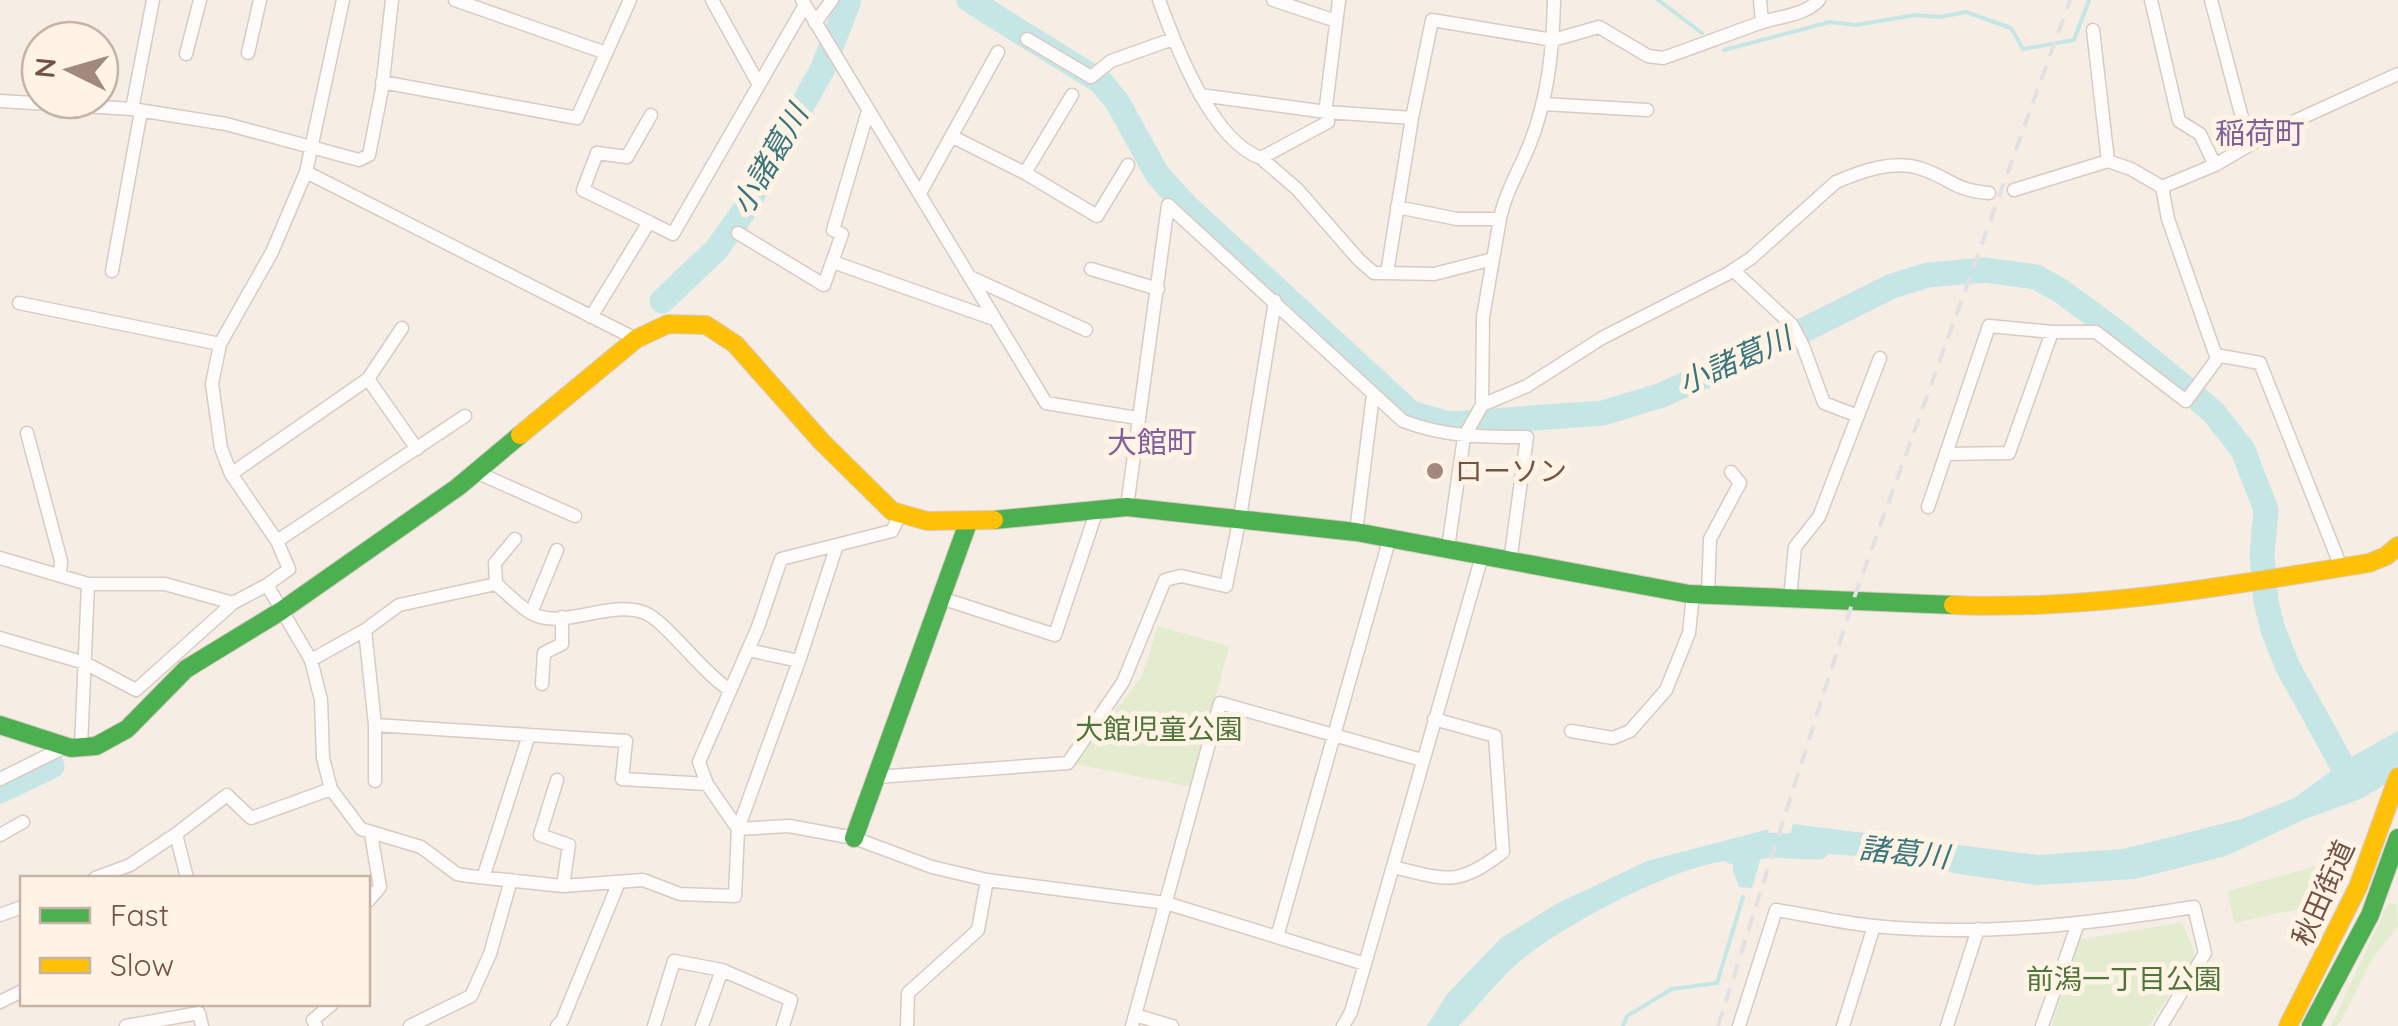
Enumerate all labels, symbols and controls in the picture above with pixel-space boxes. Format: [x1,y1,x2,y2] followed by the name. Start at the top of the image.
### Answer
[20,20,120,120] north arrow
[26,56,63,80] text: N
[723,95,817,221] water label: 小諸葛川
[2215,114,2305,152] district label: 稲荷町
[1672,317,1800,402] water label: 小諸葛川
[1107,423,1197,461] district label: 大館町
[1455,453,1567,488] place label: ローソン
[1424,460,1446,482] marker: ローソン
[1075,711,1243,746] park label: 大館児童公園
[1857,828,1954,876] water label: 諸葛川
[2284,835,2361,951] street label: 秋田街道
[20,876,370,1006] legend
[110,896,169,934] text: Fast
[110,946,174,984] text: Slow
[2026,961,2222,996] park label: 前潟一丁目公園

